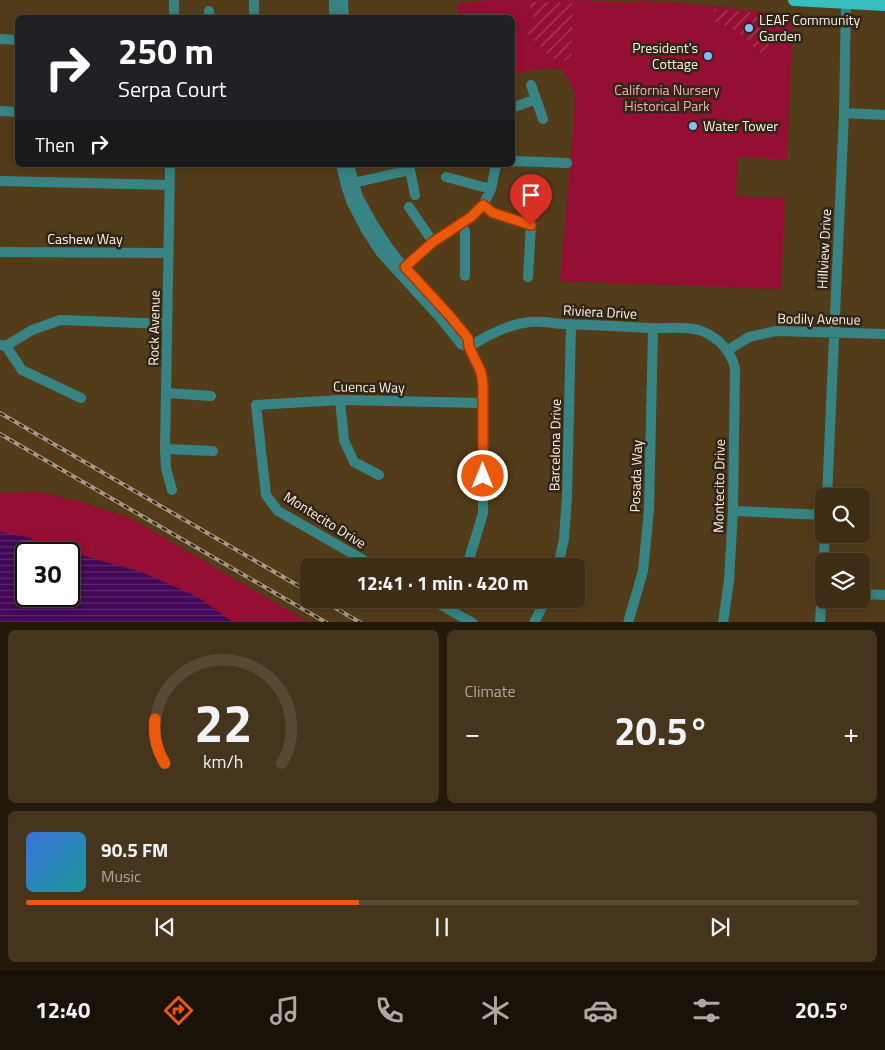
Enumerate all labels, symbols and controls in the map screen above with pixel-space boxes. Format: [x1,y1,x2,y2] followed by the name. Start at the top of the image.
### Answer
[759,9,860,46] place label: LEAF Community Garden
[743,22,755,34] marker: LEAF Community Garden
[118,24,214,78] text: 250 m
[35,35,100,100] icon: right
[632,37,698,74] place label: President's Cottage
[702,50,714,62] marker: President's Cottage
[118,72,226,106] text: Serpa Court
[614,79,720,116] park label: California Nursery Historical Park
[703,115,778,136] place label: Water Tower
[687,120,699,132] marker: Water Tower
[35,130,75,159] text: Then
[85,130,113,158] icon: right
[510,174,552,225] pin
[517,181,545,209] icon: arrive
[811,208,836,290] street label: Hillview Drive
[47,228,123,249] street label: Cashew Way
[142,290,165,366] street label: Rock Avenue
[562,299,638,324] street label: Riviera Drive
[777,307,861,330] street label: Bodily Avenue
[333,375,405,398] street label: Cuenca Way
[543,399,566,491] street label: Barcelona Drive
[624,439,647,513] street label: Posada Way
[707,439,730,533] street label: Montecito Drive
[456,449,508,501] position arrow
[280,486,371,553] street label: Montecito Drive
[815,488,870,608] map controls
[815,488,870,543] button: search
[15,542,80,607] speed limit sign: 30
[815,553,870,608] button: layers
[356,568,529,597] text: 12:41 · 1 min · 420 m
[465,679,516,703] text: Climate
[194,683,252,762] text: 22
[614,702,709,760] text: 20.5°
[465,711,480,754] text: −
[843,711,859,754] text: +
[203,748,243,775] text: km/h
[101,835,168,864] text: 90.5 FM
[101,864,141,888] text: Music
[151,913,179,941] icon: previous
[428,913,456,941] icon: pause
[706,913,734,941] icon: next
[35,993,90,1027] text: 12:40
[161,993,196,1028] icon: directions
[267,993,302,1028] icon: music
[372,993,407,1028] icon: phone
[478,993,513,1028] icon: climate
[583,993,618,1028] icon: car
[689,993,724,1028] icon: filters
[795,993,850,1027] text: 20.5°

